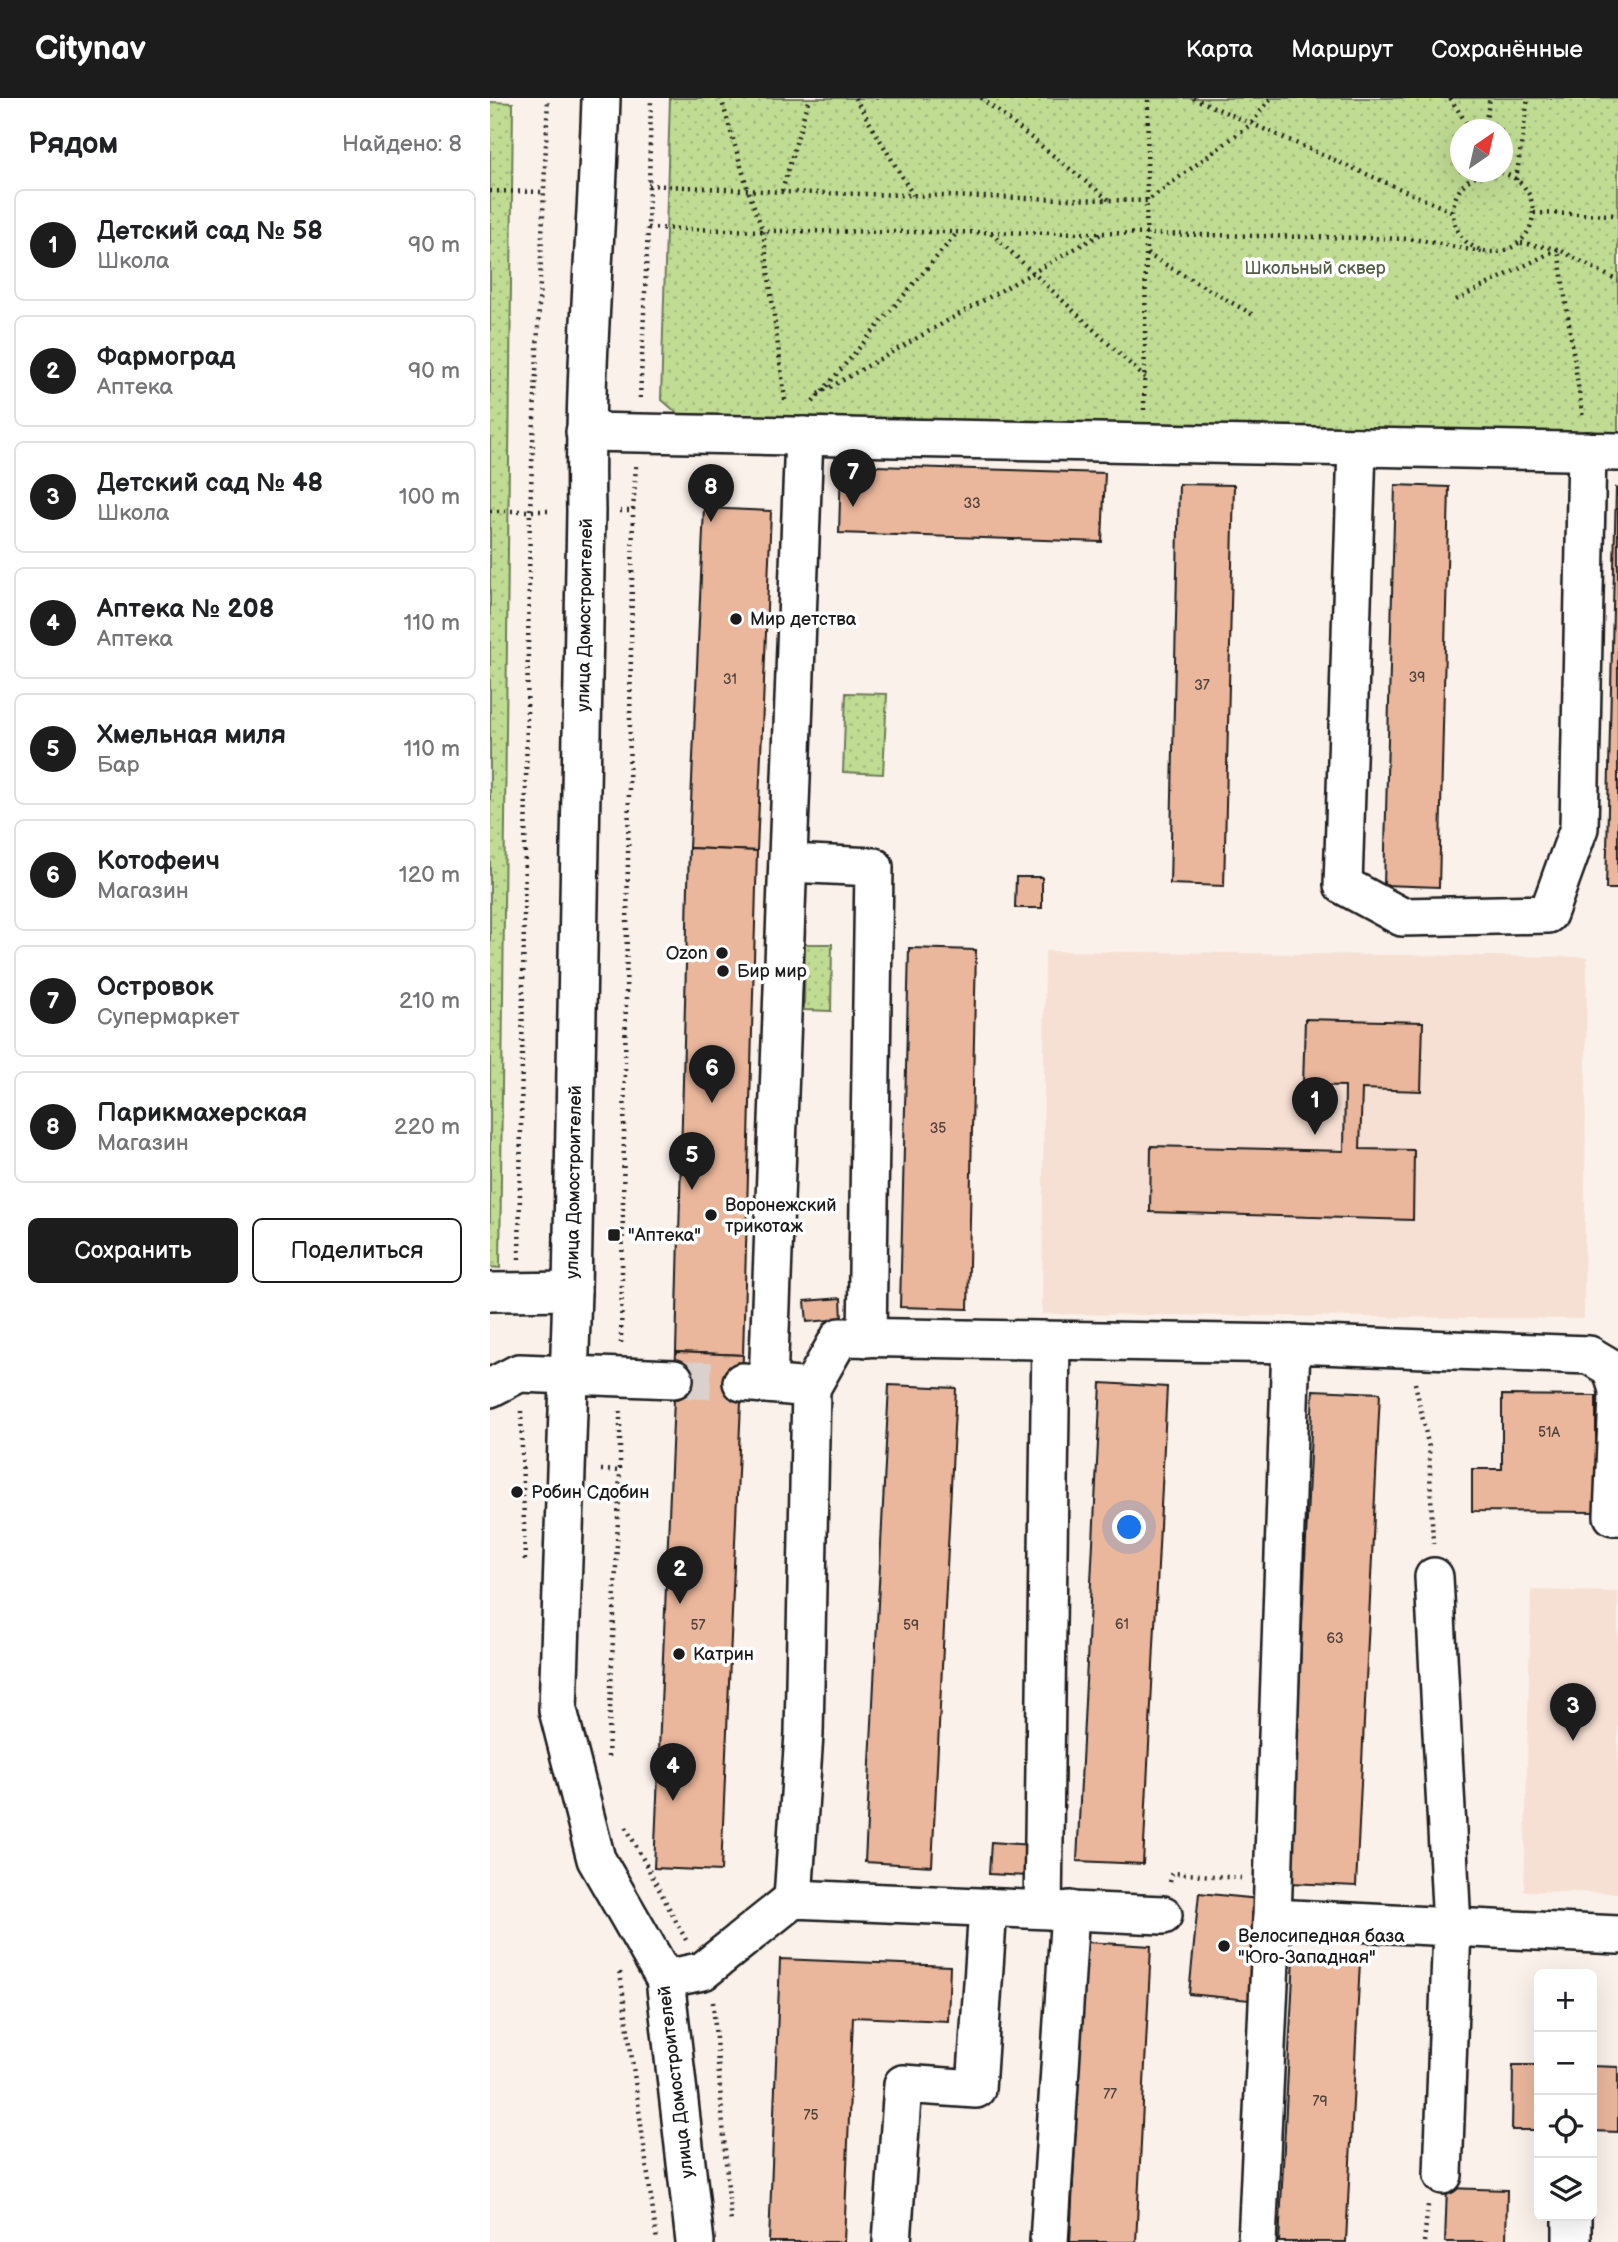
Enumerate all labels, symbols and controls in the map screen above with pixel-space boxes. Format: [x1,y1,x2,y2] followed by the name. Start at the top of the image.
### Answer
[35,29,146,69] text: Citynav
[1186,35,1253,64] text: Карта
[1291,35,1393,64] text: Маршрут
[1431,35,1583,64] text: Сохранённые
[1450,119,1513,182] north arrow
[28,126,118,162] text: Рядом
[342,130,462,158] text: Найдено: 8
[97,216,323,247] text: Детский сад № 58
[48,231,58,259] text: 1
[408,231,460,259] text: 90 m
[97,247,170,275] text: Школа
[1244,258,1386,279] park label: Школьный сквер
[97,342,235,373] text: Фармоград
[46,357,60,385] text: 2
[408,357,460,385] text: 90 m
[97,373,173,401] text: Аптека
[830,449,876,507] pin: 7
[688,464,734,522] pin: 8
[97,468,323,499] text: Детский сад № 48
[46,483,60,511] text: 3
[399,483,460,511] text: 100 m
[963,495,981,512] house number: 33
[97,499,170,527] text: Школа
[573,518,597,712] street label: улица Домостроителей
[97,594,274,625] text: Аптека № 208
[46,609,60,637] text: 4
[403,609,460,637] text: 110 m
[750,609,857,630] place label: Мир детства
[728,611,744,627] marker: Мир детства
[97,625,173,653] text: Аптека
[1409,669,1425,686] house number: 39
[723,671,737,688] house number: 31
[1194,677,1210,694] house number: 37
[97,720,286,751] text: Хмельная миля
[46,735,60,763] text: 5
[403,735,460,763] text: 110 m
[97,751,140,779] text: Бар
[97,846,220,877] text: Котофеич
[46,861,60,889] text: 6
[399,861,460,889] text: 120 m
[97,877,189,905] text: Магазин
[666,943,708,964] place label: Ozon
[714,945,730,961] marker: Ozon
[737,961,807,982] place label: Бир мир
[715,963,731,979] marker: Бир мир
[97,972,213,1003] text: Островок
[47,987,59,1015] text: 7
[399,987,460,1015] text: 210 m
[97,1003,240,1031] text: Супермаркет
[689,1045,735,1103] pin: 6
[1292,1077,1338,1135] pin: 1
[562,1085,586,1279] street label: улица Домостроителей
[97,1098,307,1129] text: Парикмахерская
[46,1113,60,1141] text: 8
[394,1113,460,1141] text: 220 m
[930,1120,946,1137] house number: 35
[97,1129,189,1157] text: Магазин
[669,1132,715,1190] pin: 5
[725,1195,837,1237] place label: Воронежский трикотаж
[703,1207,719,1223] marker: Воронежский трикотаж
[28,1218,238,1283] button: Сохранить
[252,1218,462,1283] button: Поделиться
[628,1225,701,1246] place label: "Аптека"
[606,1227,622,1243] marker: "Аптека"
[1538,1424,1560,1441] house number: 51А
[531,1482,649,1503] place label: Робин Сдобин
[509,1484,525,1500] marker: Робин Сдобин
[1112,1510,1146,1544] your location
[657,1546,703,1604] pin: 2
[1115,1616,1129,1633] house number: 61
[691,1617,706,1634] house number: 57
[903,1617,919,1634] house number: 59
[1326,1630,1344,1647] house number: 63
[693,1644,754,1665] place label: Катрин
[671,1646,687,1662] marker: Катрин
[1550,1683,1596,1741] pin: 3
[650,1743,696,1801] pin: 4
[1238,1926,1405,1968] place label: Велосипедная база "Юго-Западная"
[1216,1938,1232,1954] marker: Велосипедная база "Юго-Западная"
[1534,1969,1597,2221] map controls
[1534,1969,1597,2032] button: +
[654,1985,698,2179] street label: улица Домостроителей
[1534,2032,1597,2095] button: −
[1103,2086,1117,2103] house number: 77
[1313,2093,1327,2110] house number: 79
[1534,2095,1597,2158] button: locate
[804,2107,818,2124] house number: 75
[1534,2158,1597,2221] button: layers

